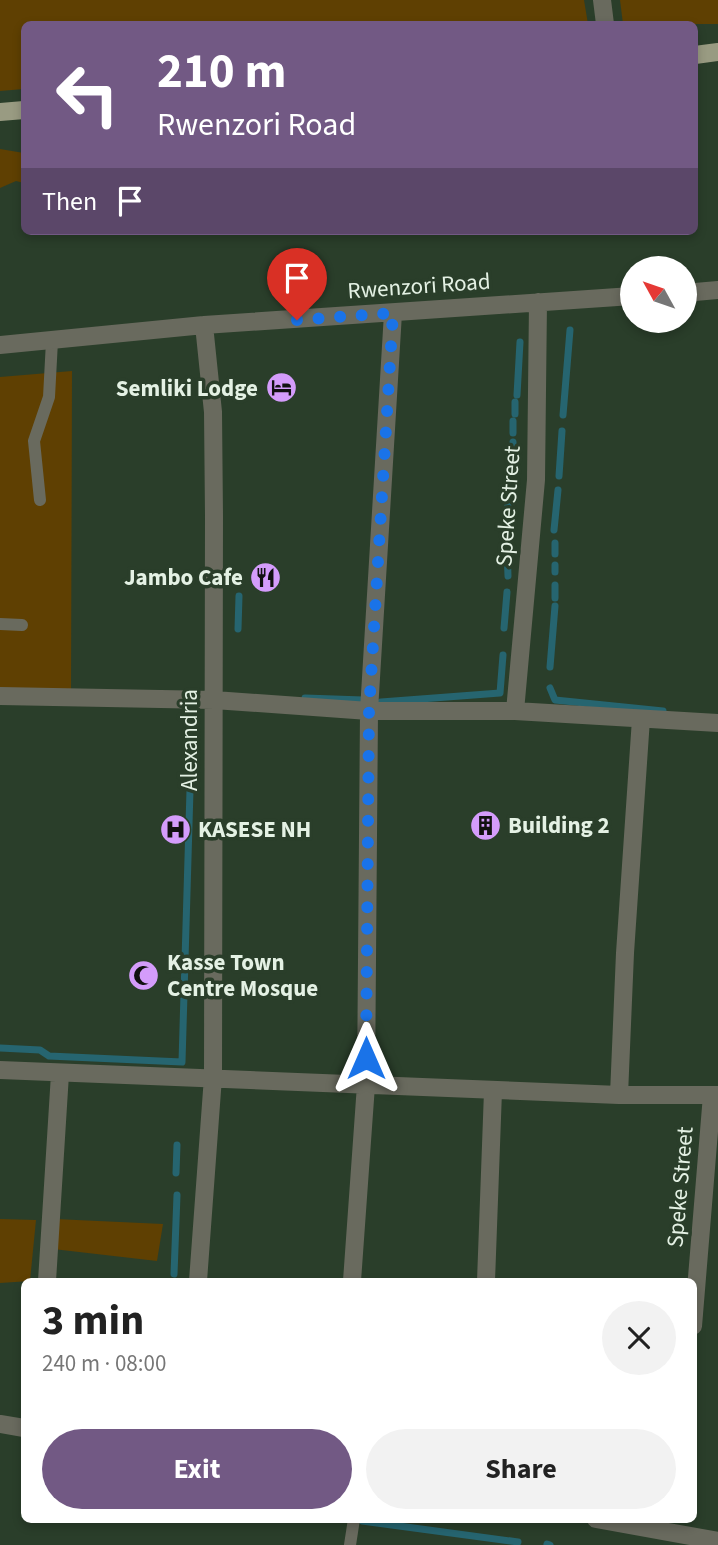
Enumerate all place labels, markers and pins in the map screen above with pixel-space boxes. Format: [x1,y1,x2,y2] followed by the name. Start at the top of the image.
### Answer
[267,248,327,320] pin
[264,371,298,405] hotel icon: Semliki Lodge
[116,372,258,405] place label: Semliki Lodge
[249,560,283,594] restaurant icon: Jambo Cafe
[124,561,243,594] place label: Jambo Cafe
[468,808,502,842] building icon: Building 2
[508,809,610,842] place label: Building 2
[158,812,192,846] hospital icon: KASESE NH
[198,813,311,846] place label: KASESE NH
[167,946,318,1005] place label: Kasse Town Centre Mosque
[127,958,161,992] mosque icon: Kasse Town Centre Mosque

